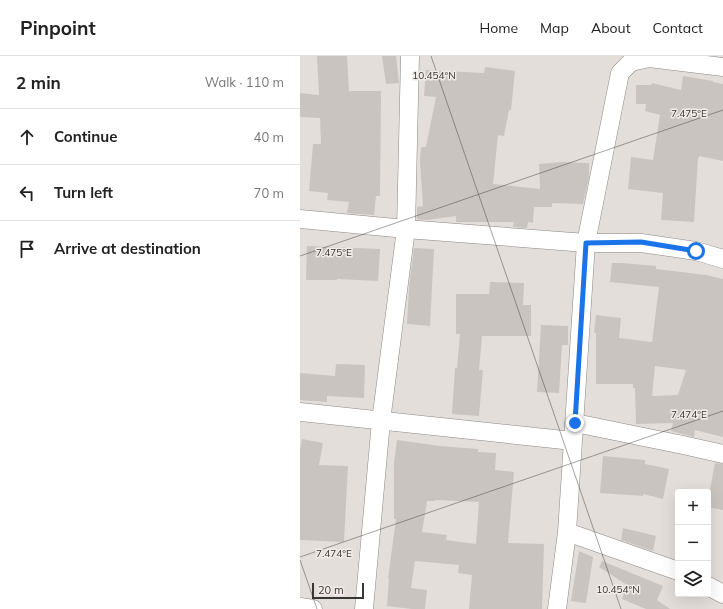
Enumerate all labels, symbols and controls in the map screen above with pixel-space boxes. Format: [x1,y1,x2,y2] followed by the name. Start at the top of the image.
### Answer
[20,16,96,40] text: Pinpoint
[479,19,518,37] text: Home
[540,19,569,37] text: Map
[591,19,631,37] text: About
[653,19,703,37] text: Contact
[412,69,456,82] text: 10.454°N
[16,72,61,93] text: 2 min
[205,74,284,90] text: Walk · 110 m
[671,107,707,120] text: 7.475°E
[16,126,38,148] icon: ahead
[54,127,117,146] text: Continue
[254,129,284,145] text: 40 m
[16,182,38,204] icon: left
[54,183,113,202] text: Turn left
[254,185,284,201] text: 70 m
[16,238,38,260] icon: arrive
[54,239,201,258] text: Arrive at destination
[687,242,705,260] route start
[316,246,352,259] text: 7.475°E
[671,408,707,421] text: 7.474°E
[566,414,584,432] route end
[675,489,711,597] map controls
[675,489,711,525] button: +
[675,525,711,561] button: −
[316,547,352,560] text: 7.474°E
[675,561,711,597] button: layers
[312,581,364,600] scale bar
[318,583,344,597] text: 20 m
[596,583,640,596] text: 10.454°N

